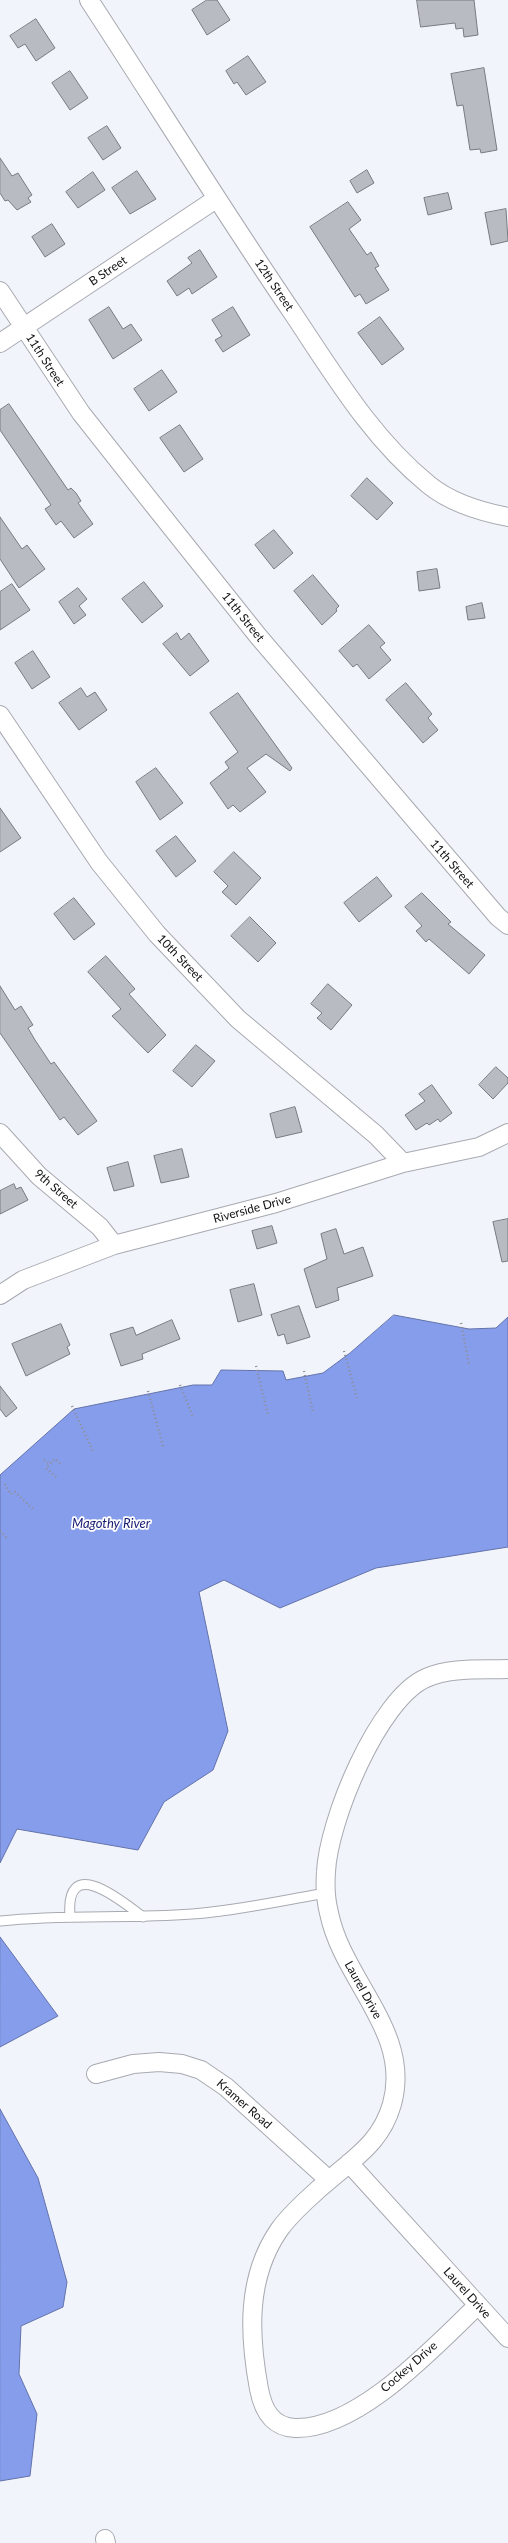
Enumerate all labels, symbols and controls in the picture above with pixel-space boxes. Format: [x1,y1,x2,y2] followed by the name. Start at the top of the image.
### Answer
[86,253,130,289] street label: B Street
[251,256,297,314] street label: 12th Street
[23,331,67,389] street label: 11th Street
[219,589,267,645] street label: 11th Street
[427,837,477,891] street label: 11th Street
[154,932,206,984] street label: 10th Street
[31,1166,81,1212] street label: 9th Street
[212,1192,292,1226] street label: Riverside Drive
[72,1516,150,1532] water label: Magothy River
[341,1959,385,2021] street label: Laurel Drive
[213,2076,275,2132] street label: Kramer Road
[440,2264,494,2322] street label: Laurel Drive
[378,2339,440,2395] street label: Cockey Drive

